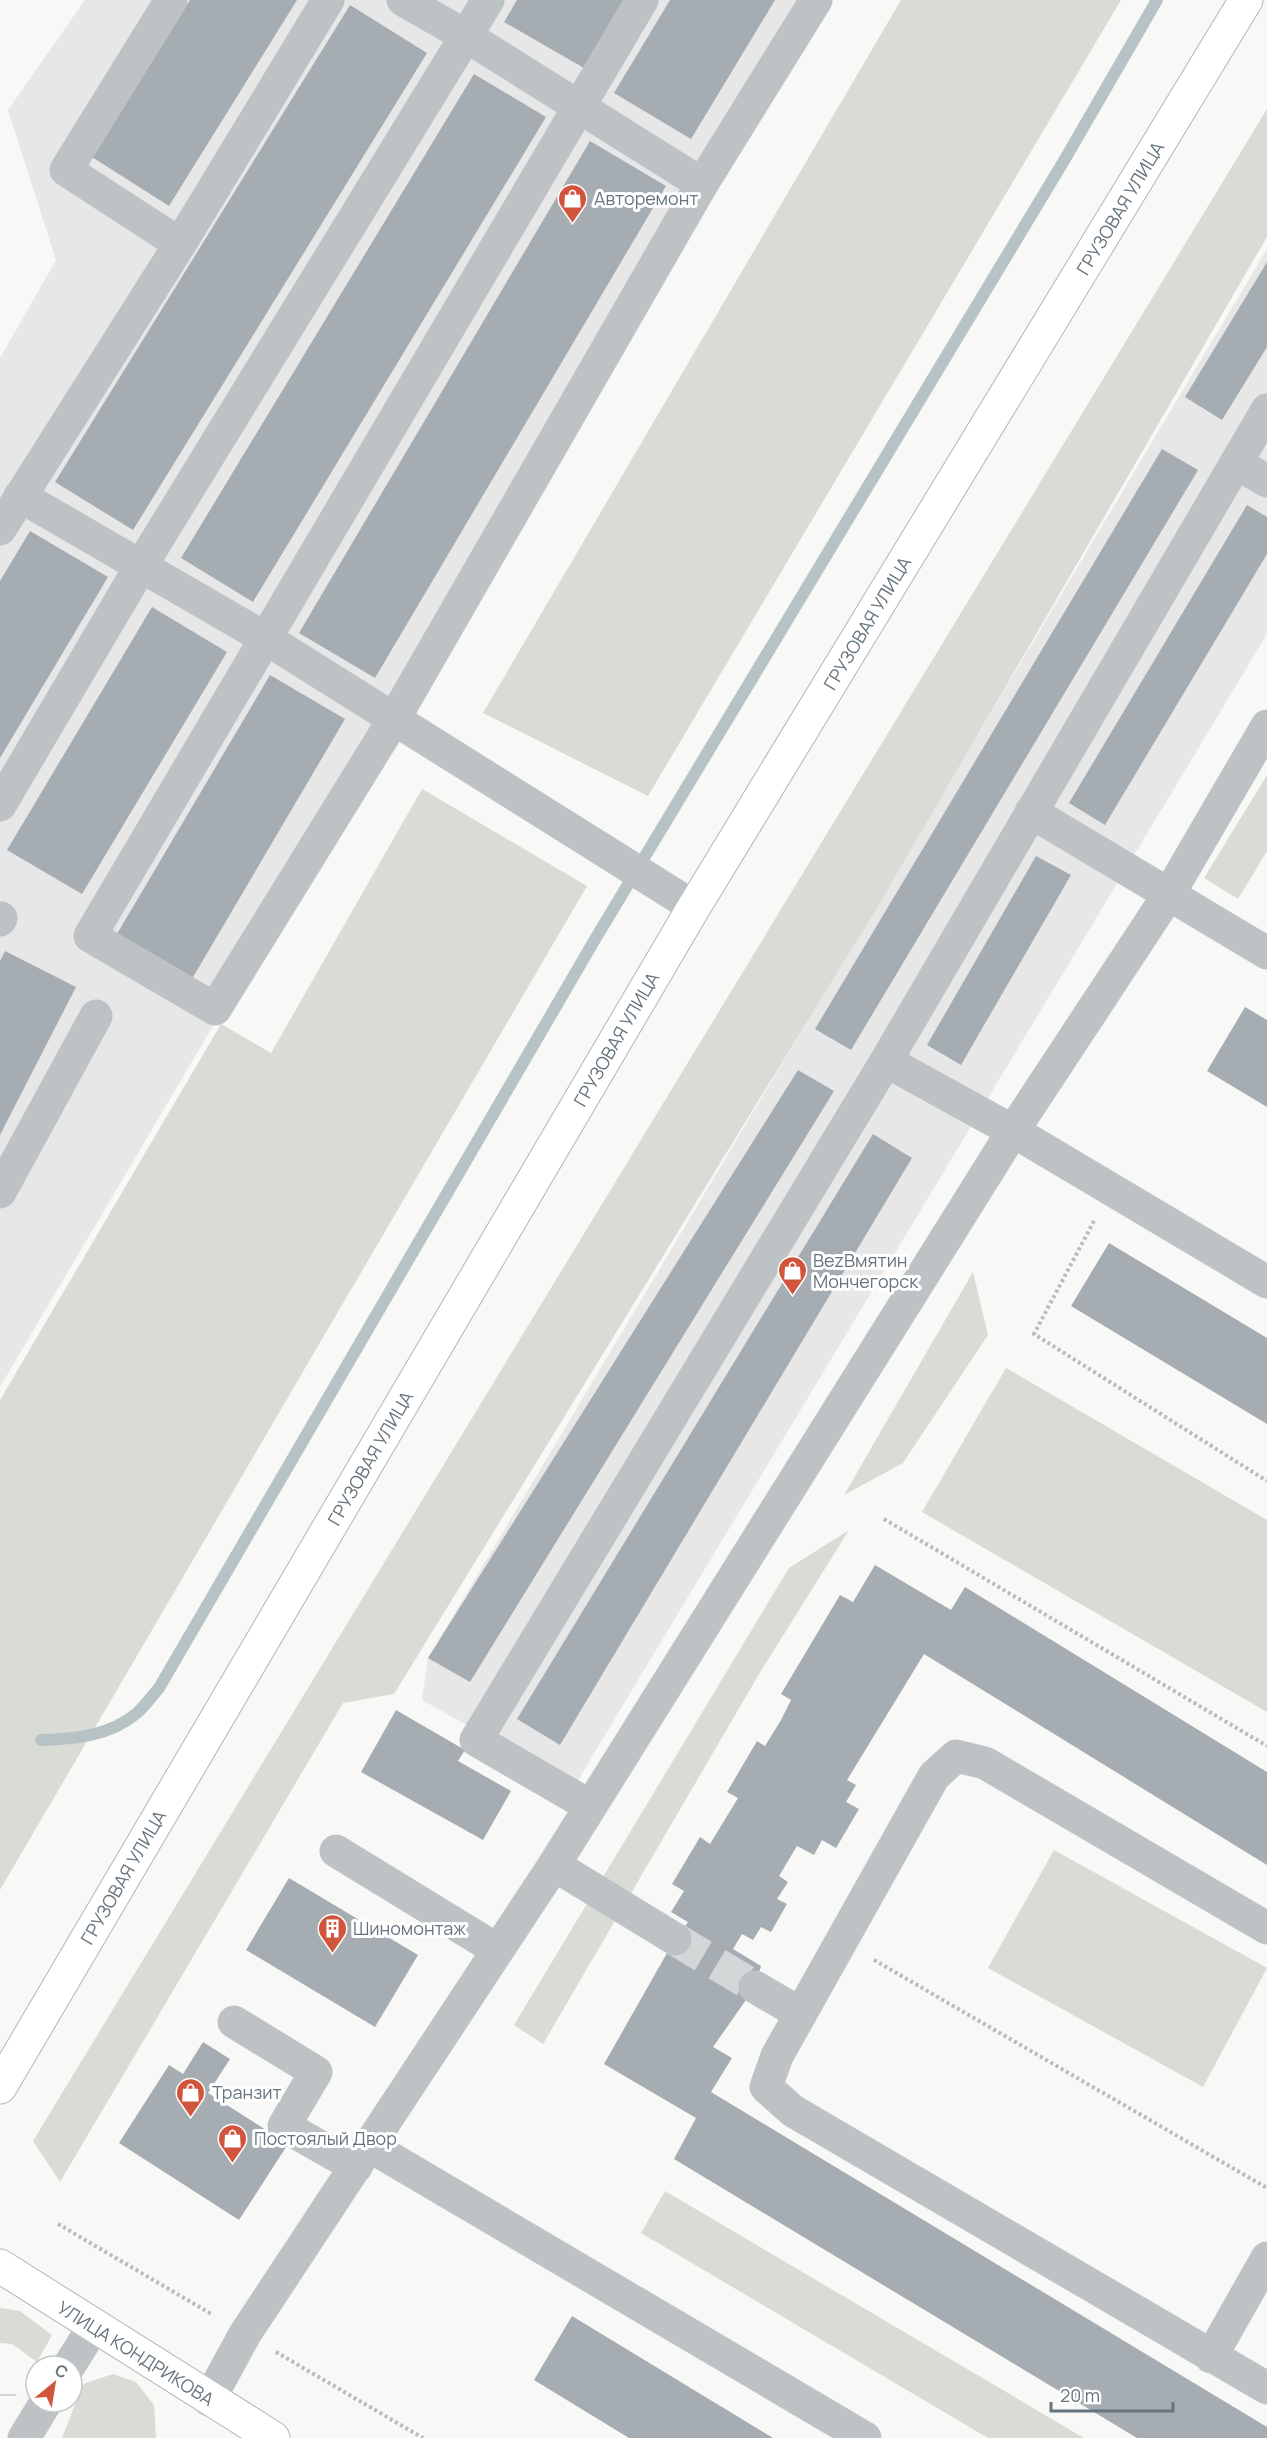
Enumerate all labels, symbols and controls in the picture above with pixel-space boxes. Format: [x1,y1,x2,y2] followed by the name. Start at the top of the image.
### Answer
[1071,137,1170,279] street label: ГРУЗОВАЯ УЛИЦА
[557,182,589,224] shop icon: Авторемонт
[594,186,698,210] place label: Авторемонт
[818,552,917,694] street label: ГРУЗОВАЯ УЛИЦА
[568,967,664,1110] street label: ГРУЗОВАЯ УЛИЦА
[813,1248,919,1293] place label: BezВмятин Мончегорск
[776,1254,808,1296] shop icon: BezВмятин Мончегорск
[322,1386,418,1529] street label: ГРУЗОВАЯ УЛИЦА
[75,1805,171,1948] street label: ГРУЗОВАЯ УЛИЦА
[316,1912,348,1954] building icon: Шиномонтаж
[353,1916,466,1940] place label: Шиномонтаж
[175,2076,207,2118] shop icon: Транзит
[212,2080,282,2104] place label: Транзит
[217,2122,249,2164] shop icon: Постоялый Двор
[254,2126,397,2150] place label: Постоялый Двор
[53,2295,219,2411] street label: УЛИЦА КОНДРИКОВА
[24,2354,84,2414] north arrow
[51,2359,72,2384] text: С
[1051,2375,1172,2413] scale bar
[1060,2383,1100,2407] text: 20 m

